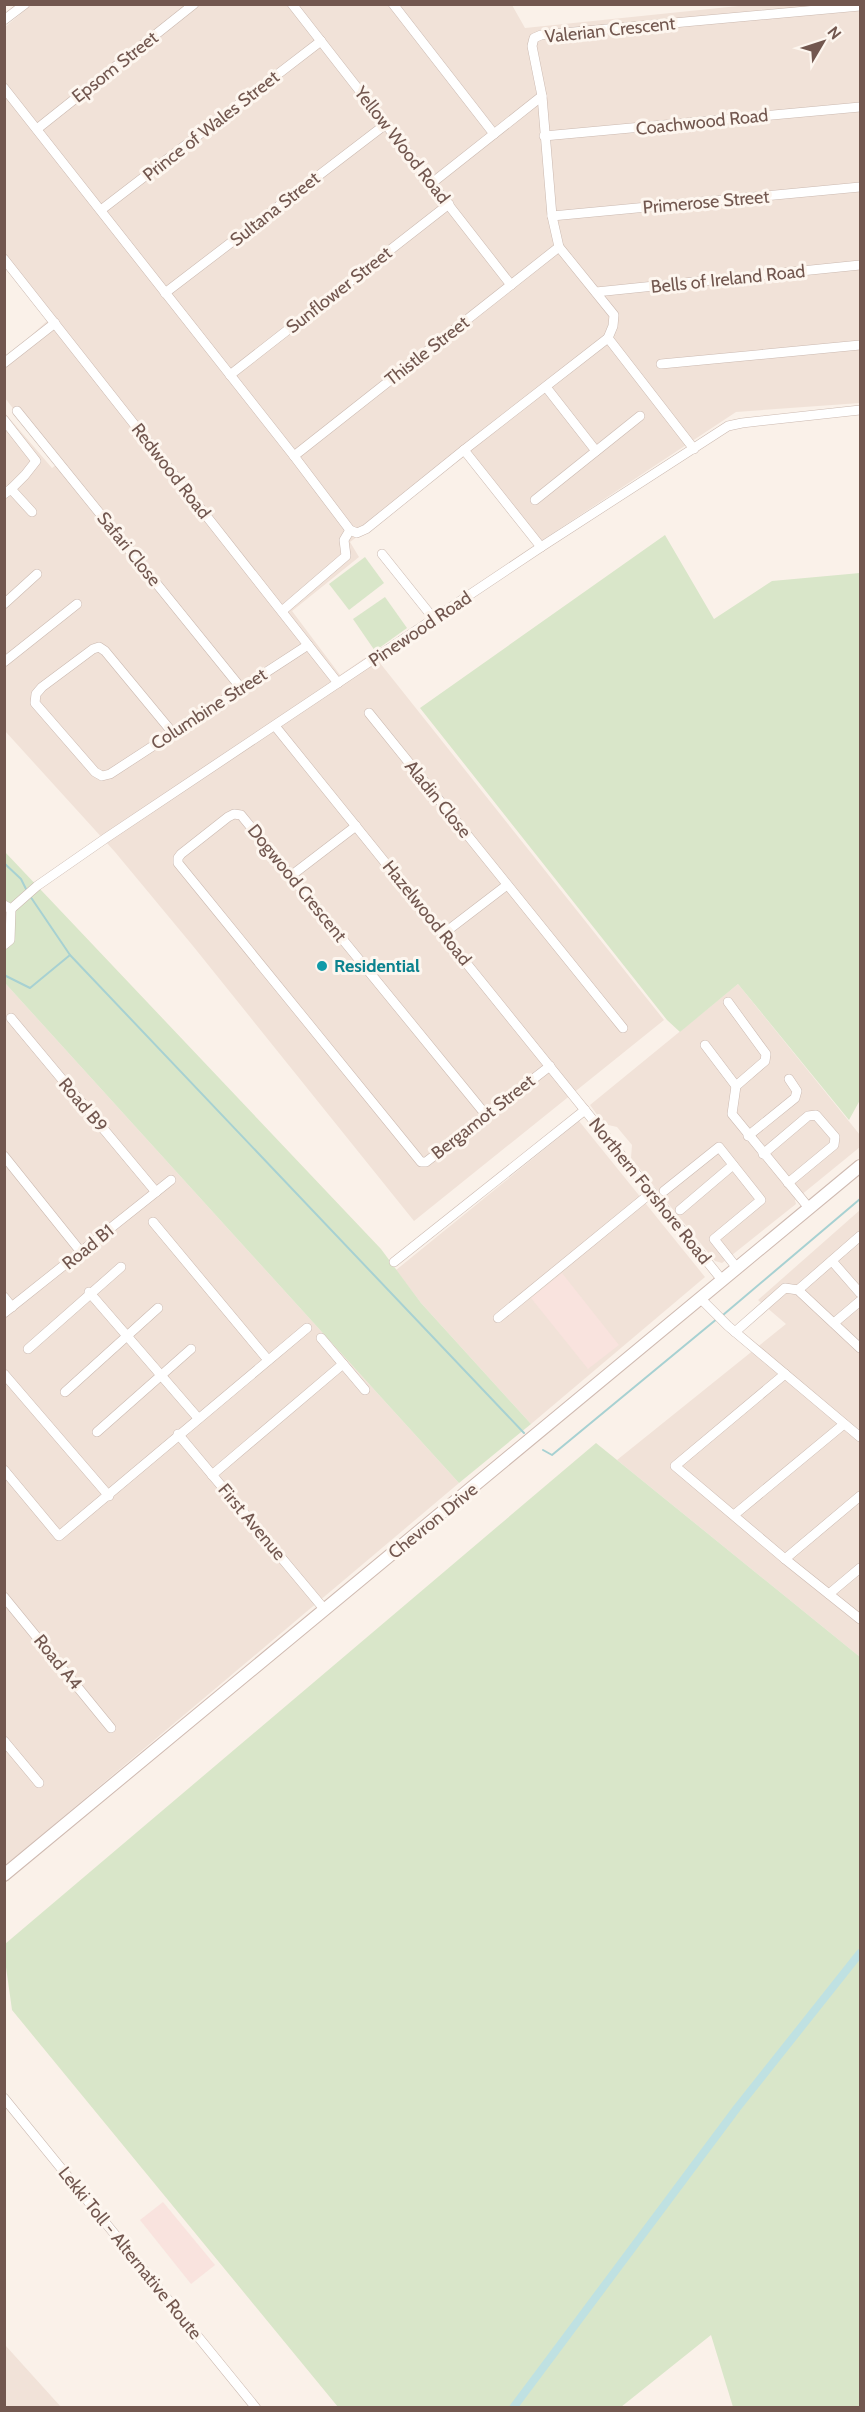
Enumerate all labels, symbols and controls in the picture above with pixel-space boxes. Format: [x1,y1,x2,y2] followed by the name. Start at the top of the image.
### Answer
[544,12,676,48] street label: Valerian Crescent
[793,12,853,72] north arrow
[823,23,845,43] text: N
[68,27,162,107] street label: Epsom Street
[138,66,284,186] street label: Prince of Wales Street
[349,81,455,208] street label: Yellow Wood Road
[635,104,769,140] street label: Coachwood Road
[226,167,324,251] street label: Sultana Street
[642,186,770,218] street label: Primerose Street
[282,242,396,338] street label: Sunflower Street
[650,260,806,298] street label: Bells of Ireland Road
[381,311,473,391] street label: Thistle Street
[127,419,215,523] street label: Redwood Road
[92,508,166,590] street label: Safari Close
[364,587,476,671] street label: Pinewood Road
[147,663,271,755] street label: Columbine Street
[400,756,476,842] street label: Aladin Close
[243,820,351,946] street label: Dogwood Crescent
[378,856,476,970] street label: Hazelwood Road
[334,955,420,977] place label: Residential
[315,959,329,973] marker: Residential
[427,1070,539,1164] street label: Bergamot Street
[54,1073,112,1137] street label: Road B9
[584,1113,716,1269] street label: Northern Forshore Road
[58,1220,118,1274] street label: Road B1
[384,1478,482,1564] street label: Chevron Drive
[214,1479,290,1565] street label: First Avenue
[29,1630,87,1694] street label: Road A4
[54,2162,206,2344] street label: Lekki Toll - Alternative Route

